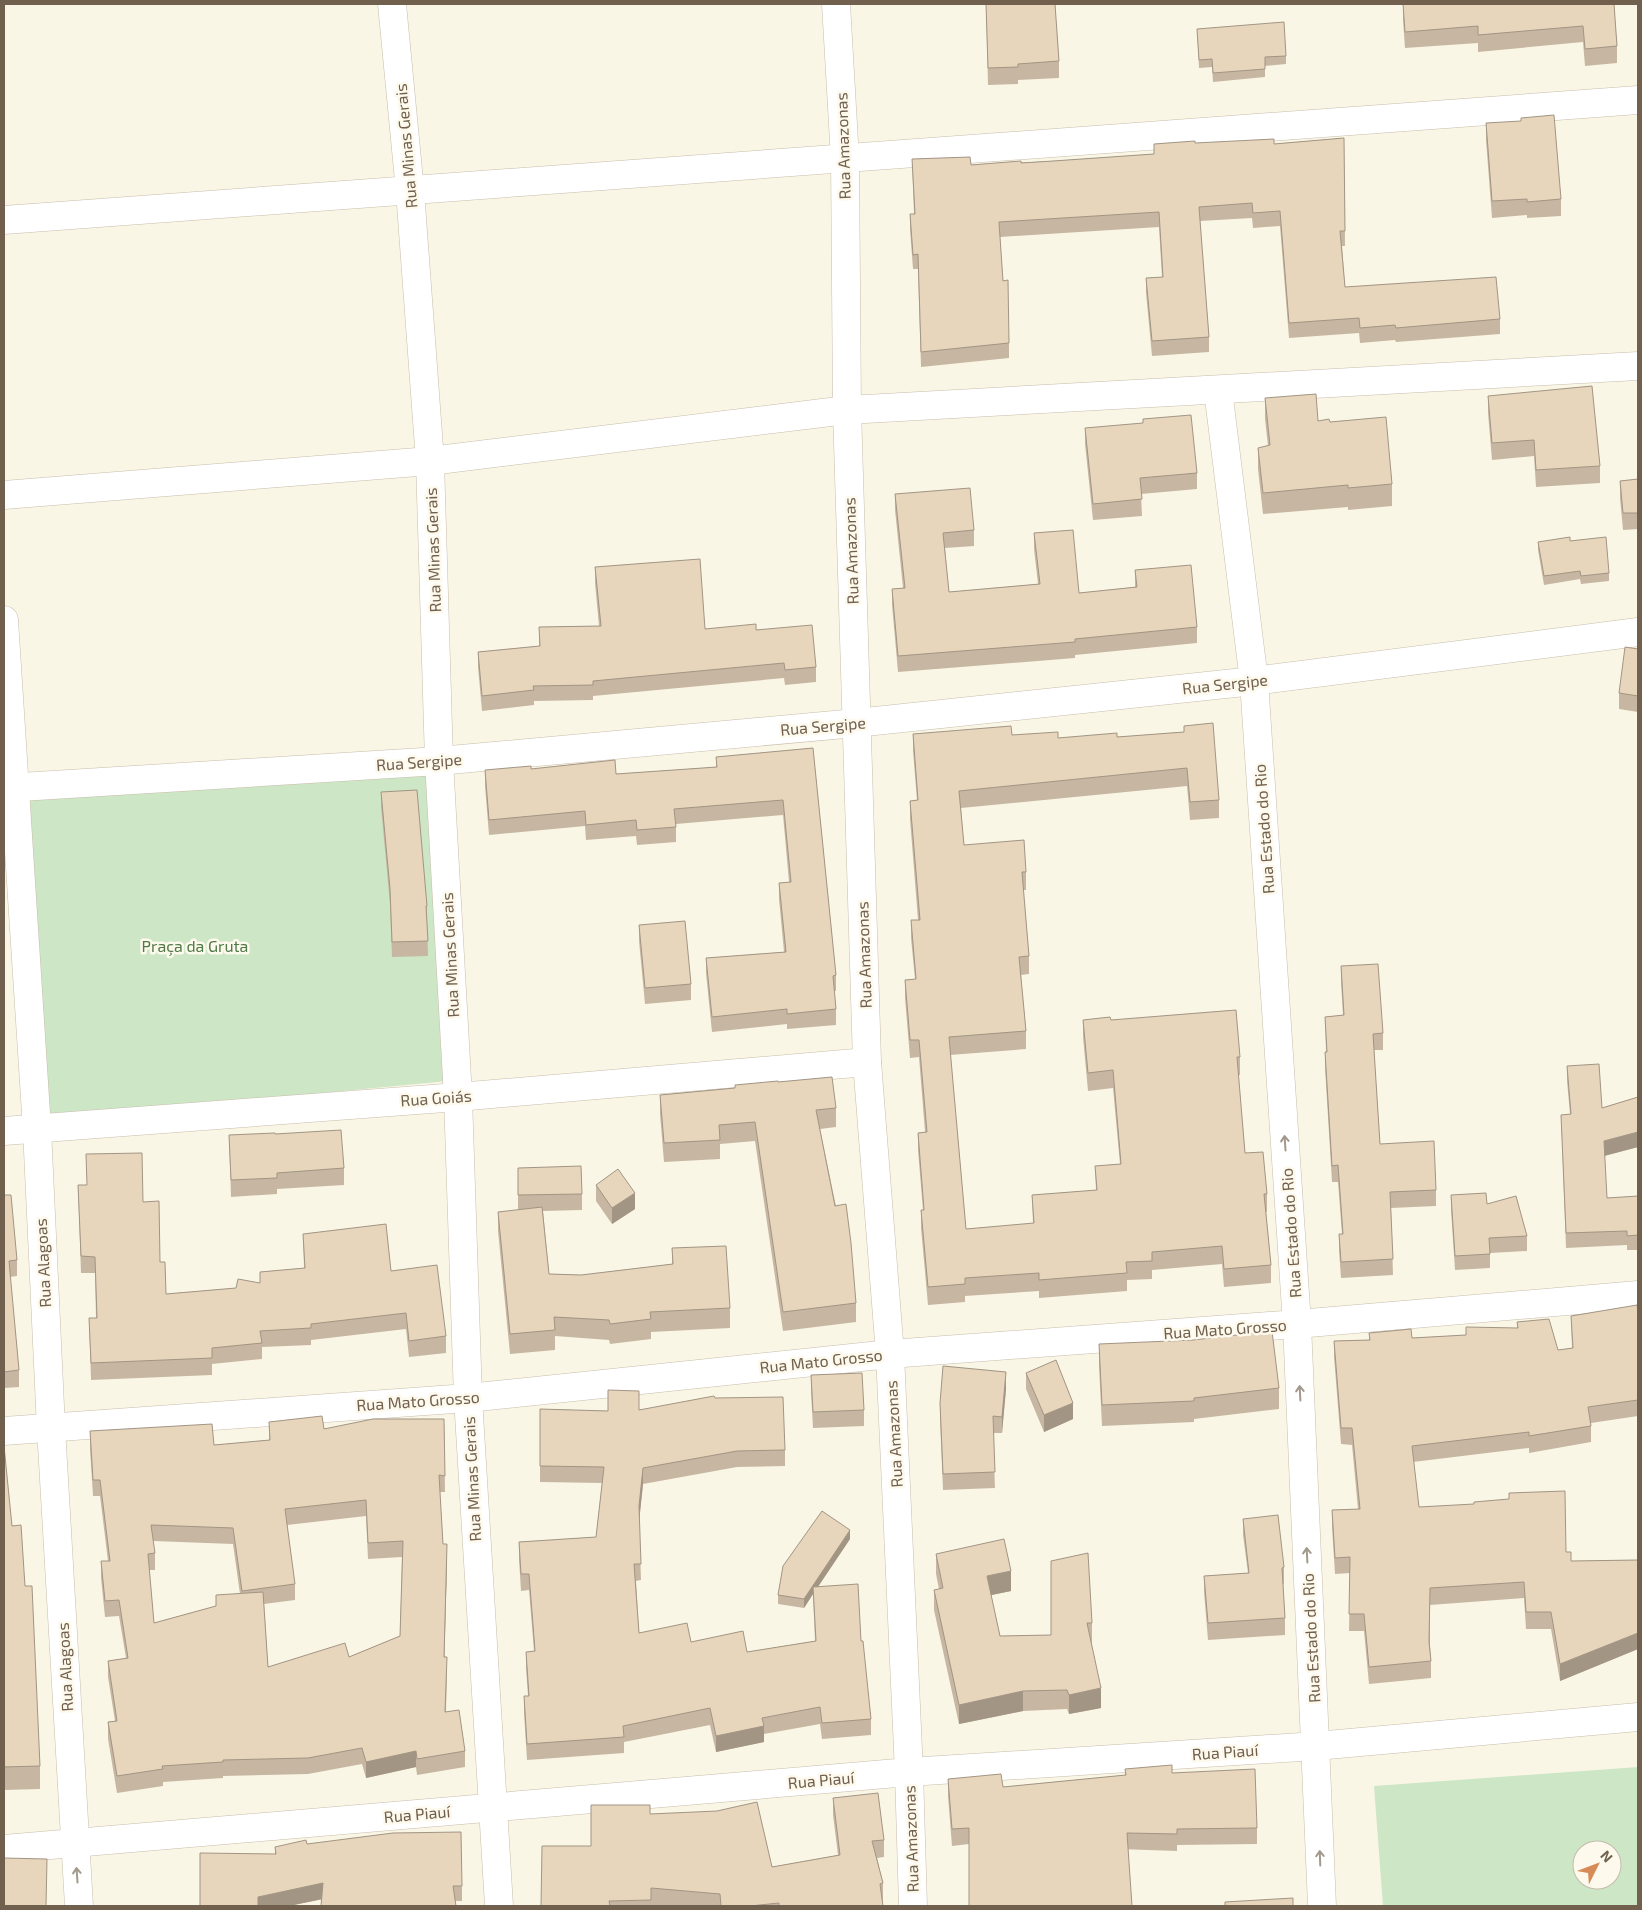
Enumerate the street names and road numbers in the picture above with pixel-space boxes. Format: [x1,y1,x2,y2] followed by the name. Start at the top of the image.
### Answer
[391,83,420,209] street label: Rua Minas Gerais
[831,92,854,200] street label: Rua Amazonas
[421,487,444,613] street label: Rua Minas Gerais
[839,497,862,605] street label: Rua Amazonas
[1181,670,1269,697] street label: Rua Sergipe
[779,712,867,739] street label: Rua Sergipe
[375,749,463,774] street label: Rua Sergipe
[1249,764,1278,895] street label: Rua Estado do Rio
[437,892,462,1018] street label: Rua Minas Gerais
[852,901,875,1009] street label: Rua Amazonas
[400,1086,472,1109] street label: Rua Goiás
[1276,1168,1305,1299] street label: Rua Estado do Rio
[31,1218,54,1308] street label: Rua Alagoas
[1163,1315,1287,1342] street label: Rua Mato Grosso
[758,1345,883,1376] street label: Rua Mato Grosso
[881,1380,906,1488] street label: Rua Amazonas
[356,1387,480,1414] street label: Rua Mato Grosso
[459,1416,484,1542] street label: Rua Minas Gerais
[1298,1573,1323,1703] street label: Rua Estado do Rio
[53,1622,76,1712] street label: Rua Alagoas
[1191,1740,1260,1763] street label: Rua Piauí
[787,1767,856,1792] street label: Rua Piauí
[899,1785,922,1893] street label: Rua Amazonas
[383,1801,452,1826] street label: Rua Piauí

